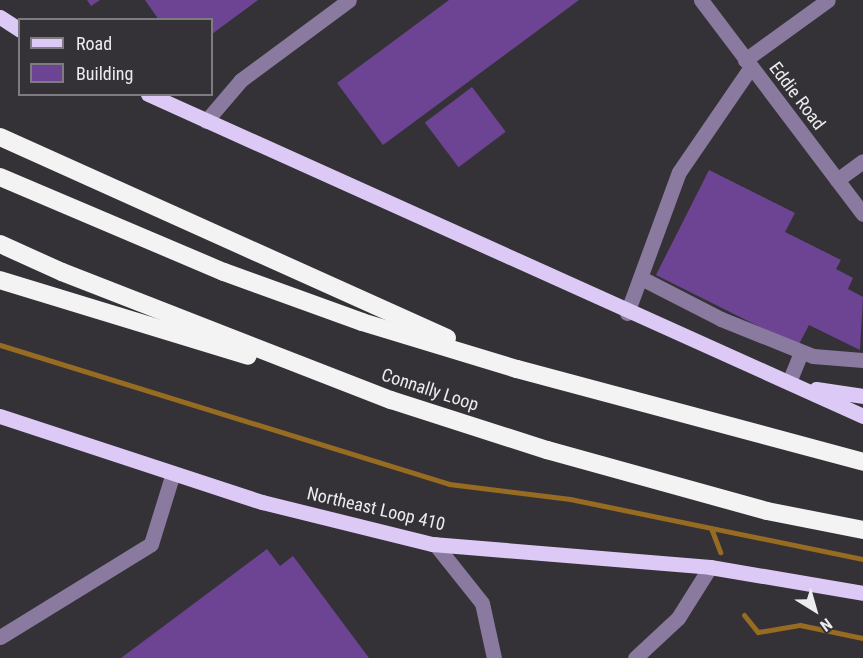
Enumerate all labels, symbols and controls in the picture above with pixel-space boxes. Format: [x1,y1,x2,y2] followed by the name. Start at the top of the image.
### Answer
[18,18,213,96] legend
[76,33,112,54] text: Road
[764,58,830,134] street label: Eddie Road
[76,63,133,84] text: Building
[379,364,481,416] street label: Connally Loop
[305,483,447,535] street label: Northeast Loop 410
[785,580,845,640] north arrow
[817,614,836,635] text: N

